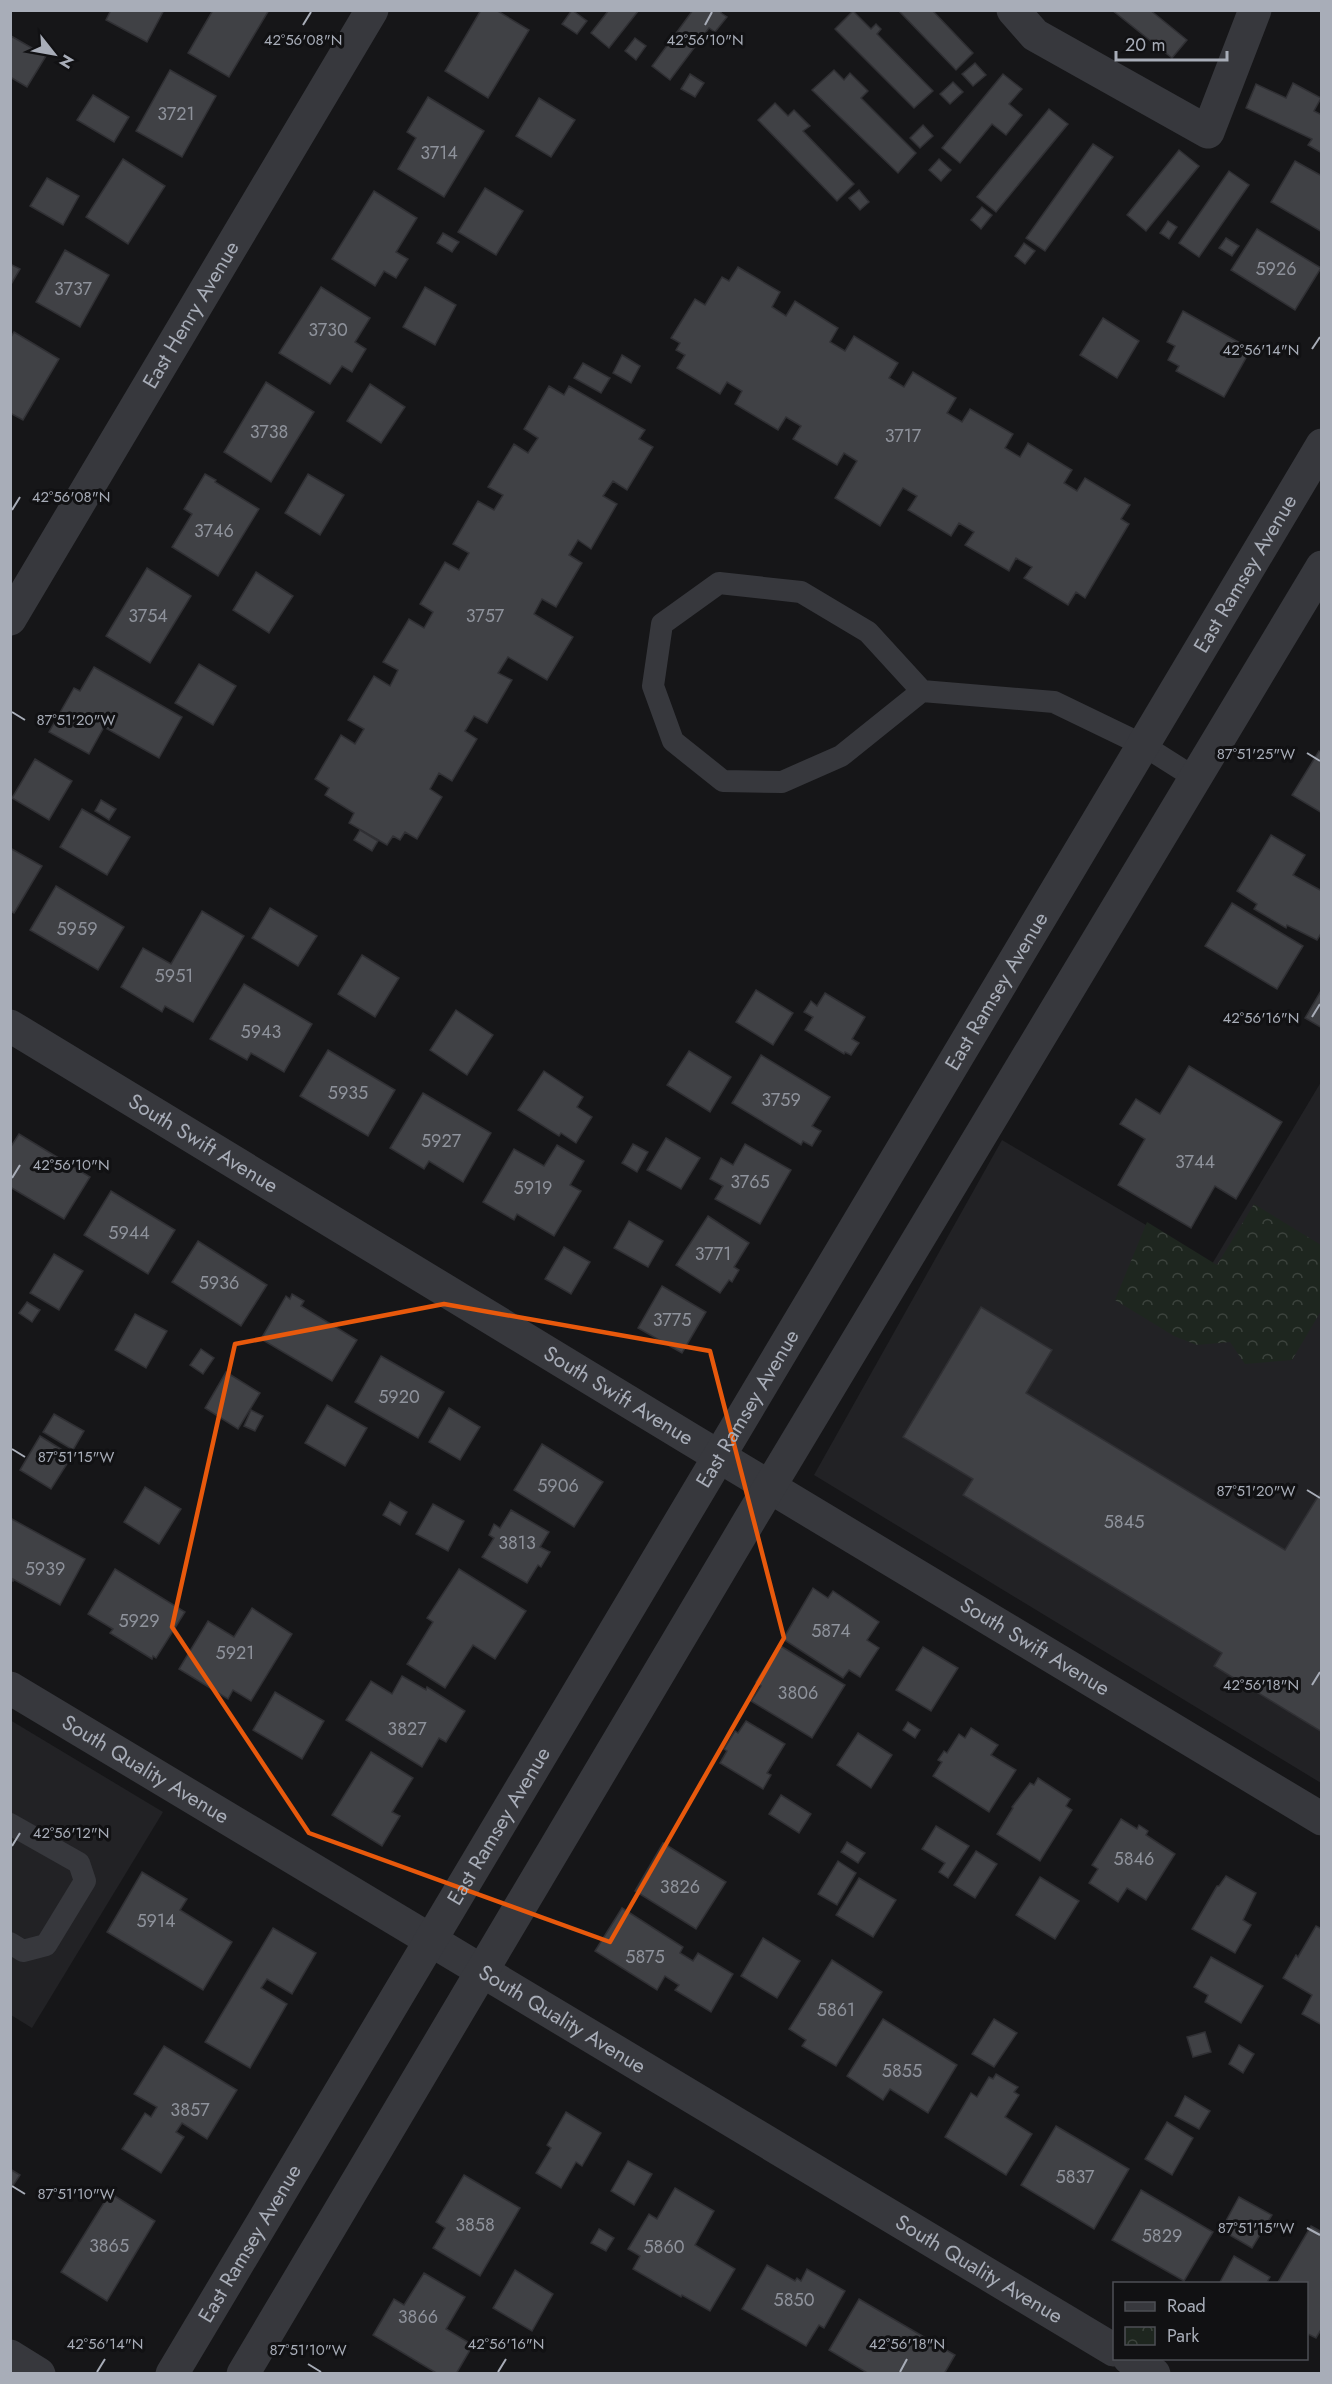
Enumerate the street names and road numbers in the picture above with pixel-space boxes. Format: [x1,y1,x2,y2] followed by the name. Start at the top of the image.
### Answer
[135,235,247,394] street label: East Henry Avenue
[1186,489,1304,659] street label: East Ramsey Avenue
[938,906,1055,1076] street label: East Ramsey Avenue
[123,1086,284,1200] street label: South Swift Avenue
[689,1324,807,1493] street label: East Ramsey Avenue
[538,1339,699,1453] street label: South Swift Avenue
[954,1590,1116,1703] street label: South Swift Avenue
[56,1707,235,1831] street label: South Quality Avenue
[440,1741,558,1911] street label: East Ramsey Avenue
[473,1957,652,2081] street label: South Quality Avenue
[191,2158,309,2328] street label: East Ramsey Avenue
[890,2207,1069,2331] street label: South Quality Avenue

